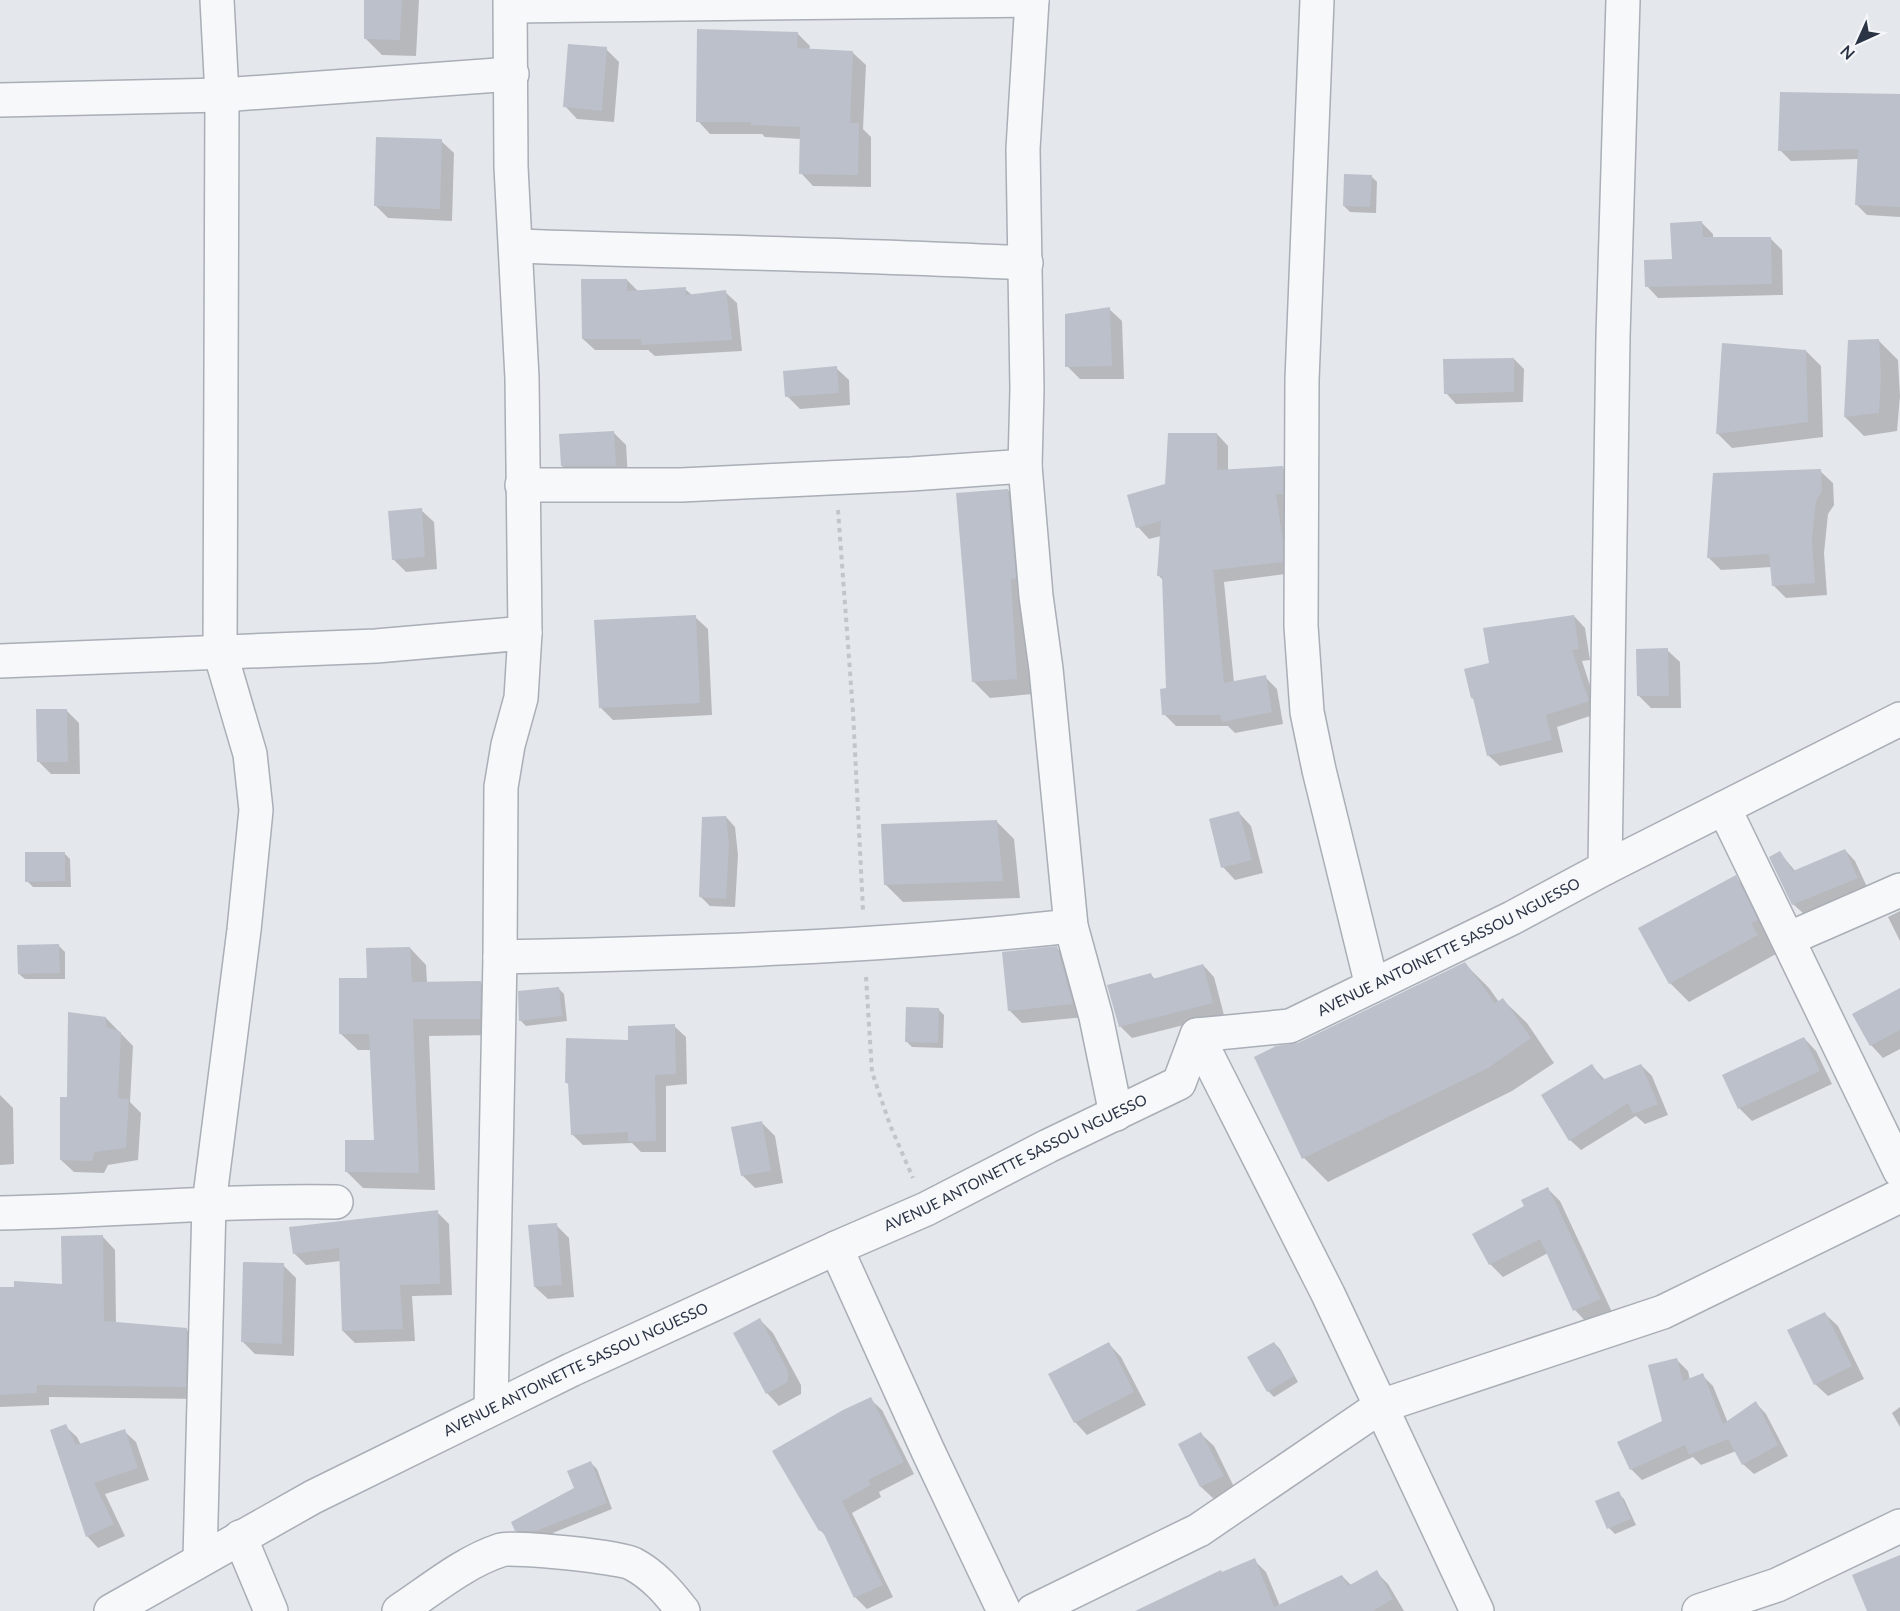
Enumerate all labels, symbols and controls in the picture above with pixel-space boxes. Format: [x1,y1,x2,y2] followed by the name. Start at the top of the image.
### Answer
[1828,12,1888,72] north arrow
[1836,42,1858,64] text: N
[1314,873,1583,1019] street label: AVENUE ANTOINETTE SASSOU NGUESSO
[881,1090,1150,1234] street label: AVENUE ANTOINETTE SASSOU NGUESSO
[440,1298,711,1439] street label: AVENUE ANTOINETTE SASSOU NGUESSO

